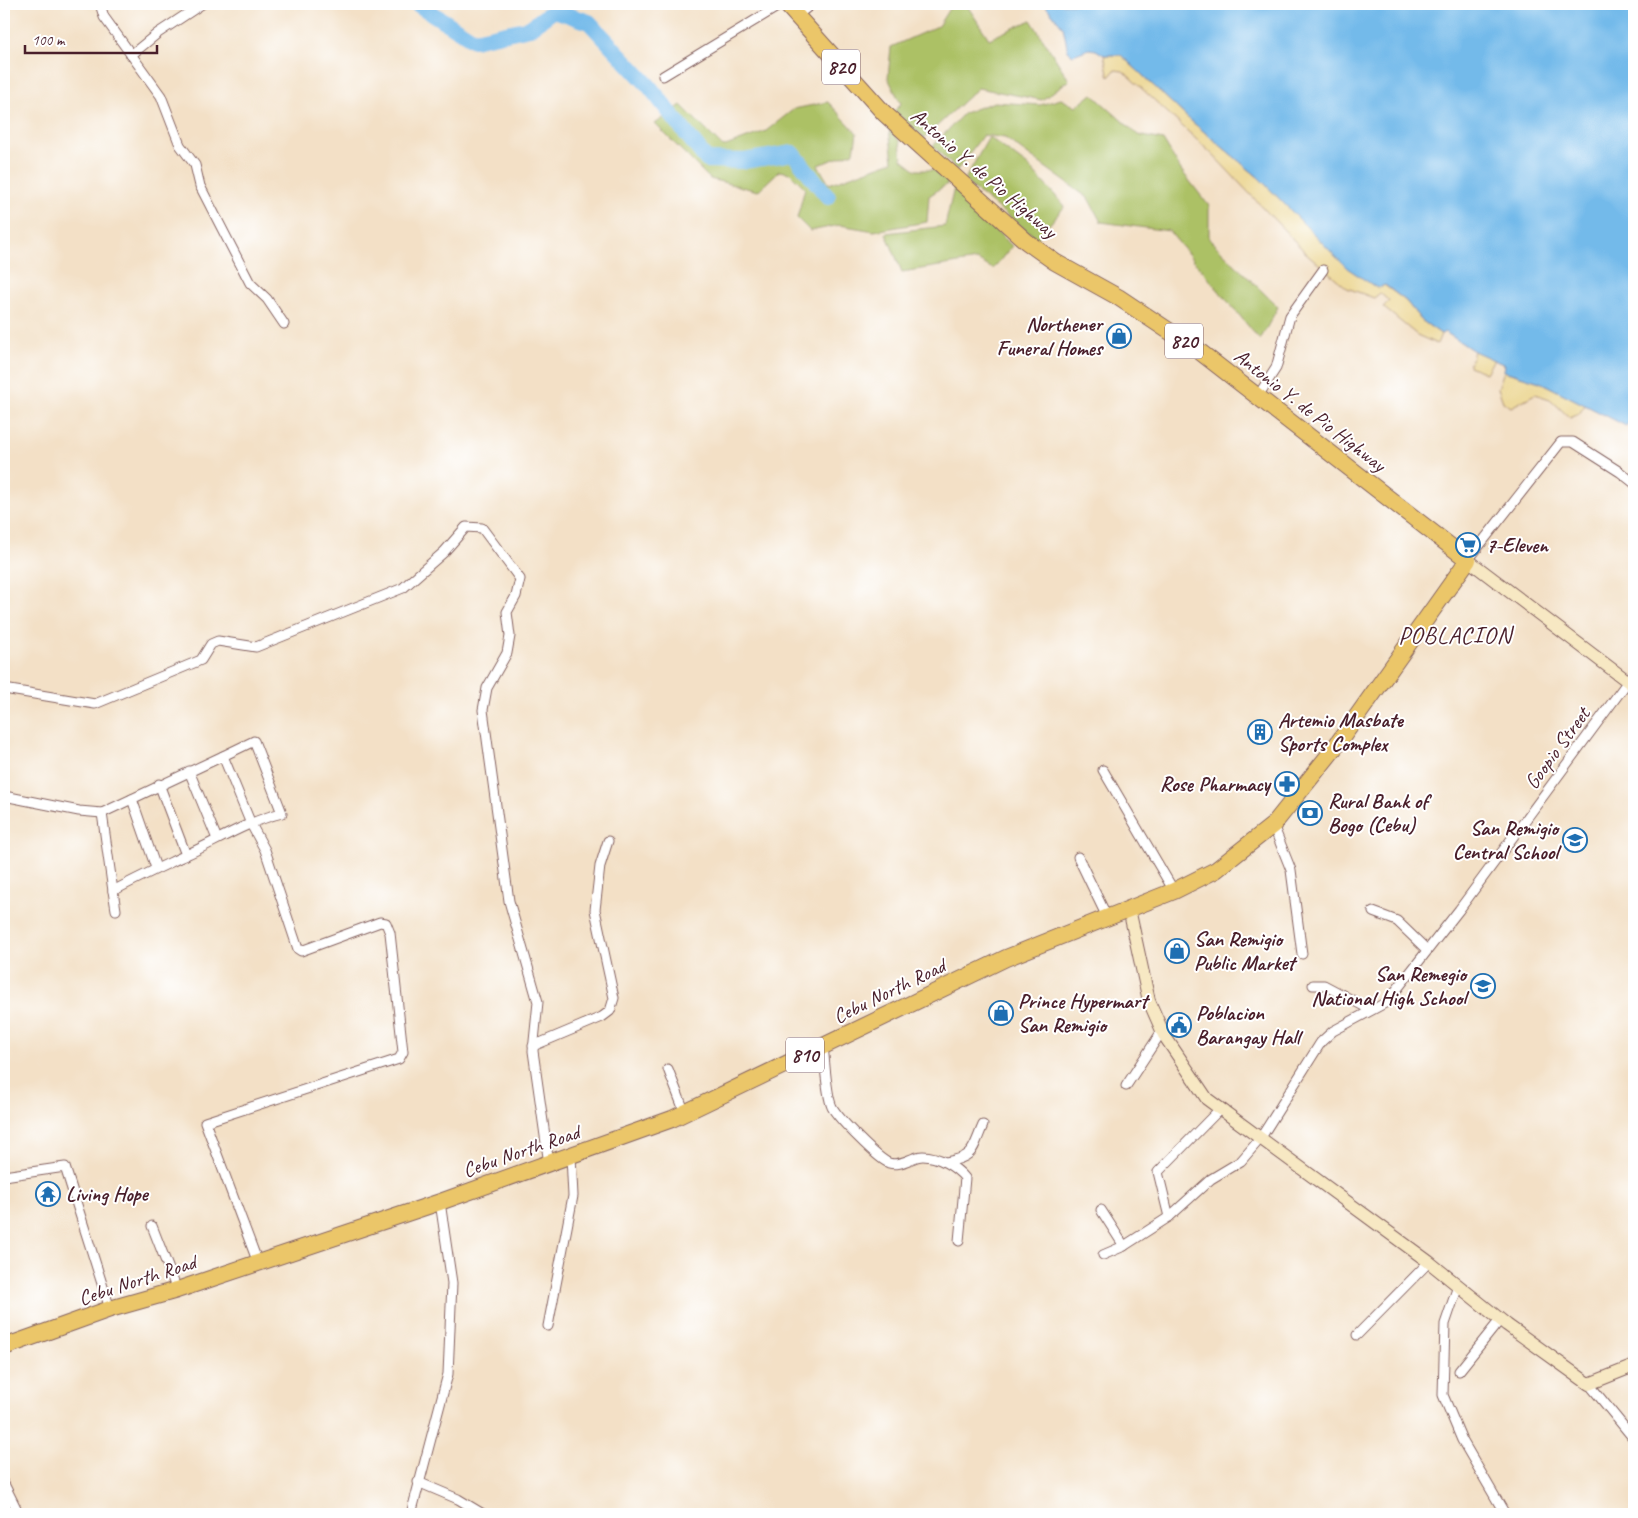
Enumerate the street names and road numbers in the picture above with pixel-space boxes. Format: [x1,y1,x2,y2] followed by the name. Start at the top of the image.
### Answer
[822,50,860,84] road number: 820
[906,102,1064,245] street label: Antonio Y. de Pio Highway
[1165,324,1203,358] road number: 820
[1229,343,1392,478] street label: Antonio Y. de Pio Highway
[1519,700,1597,794] street label: Goopio Street
[829,951,953,1029] street label: Cebu North Road
[786,1038,824,1072] road number: 810
[459,1118,586,1183] street label: Cebu North Road
[75,1248,202,1311] street label: Cebu North Road

